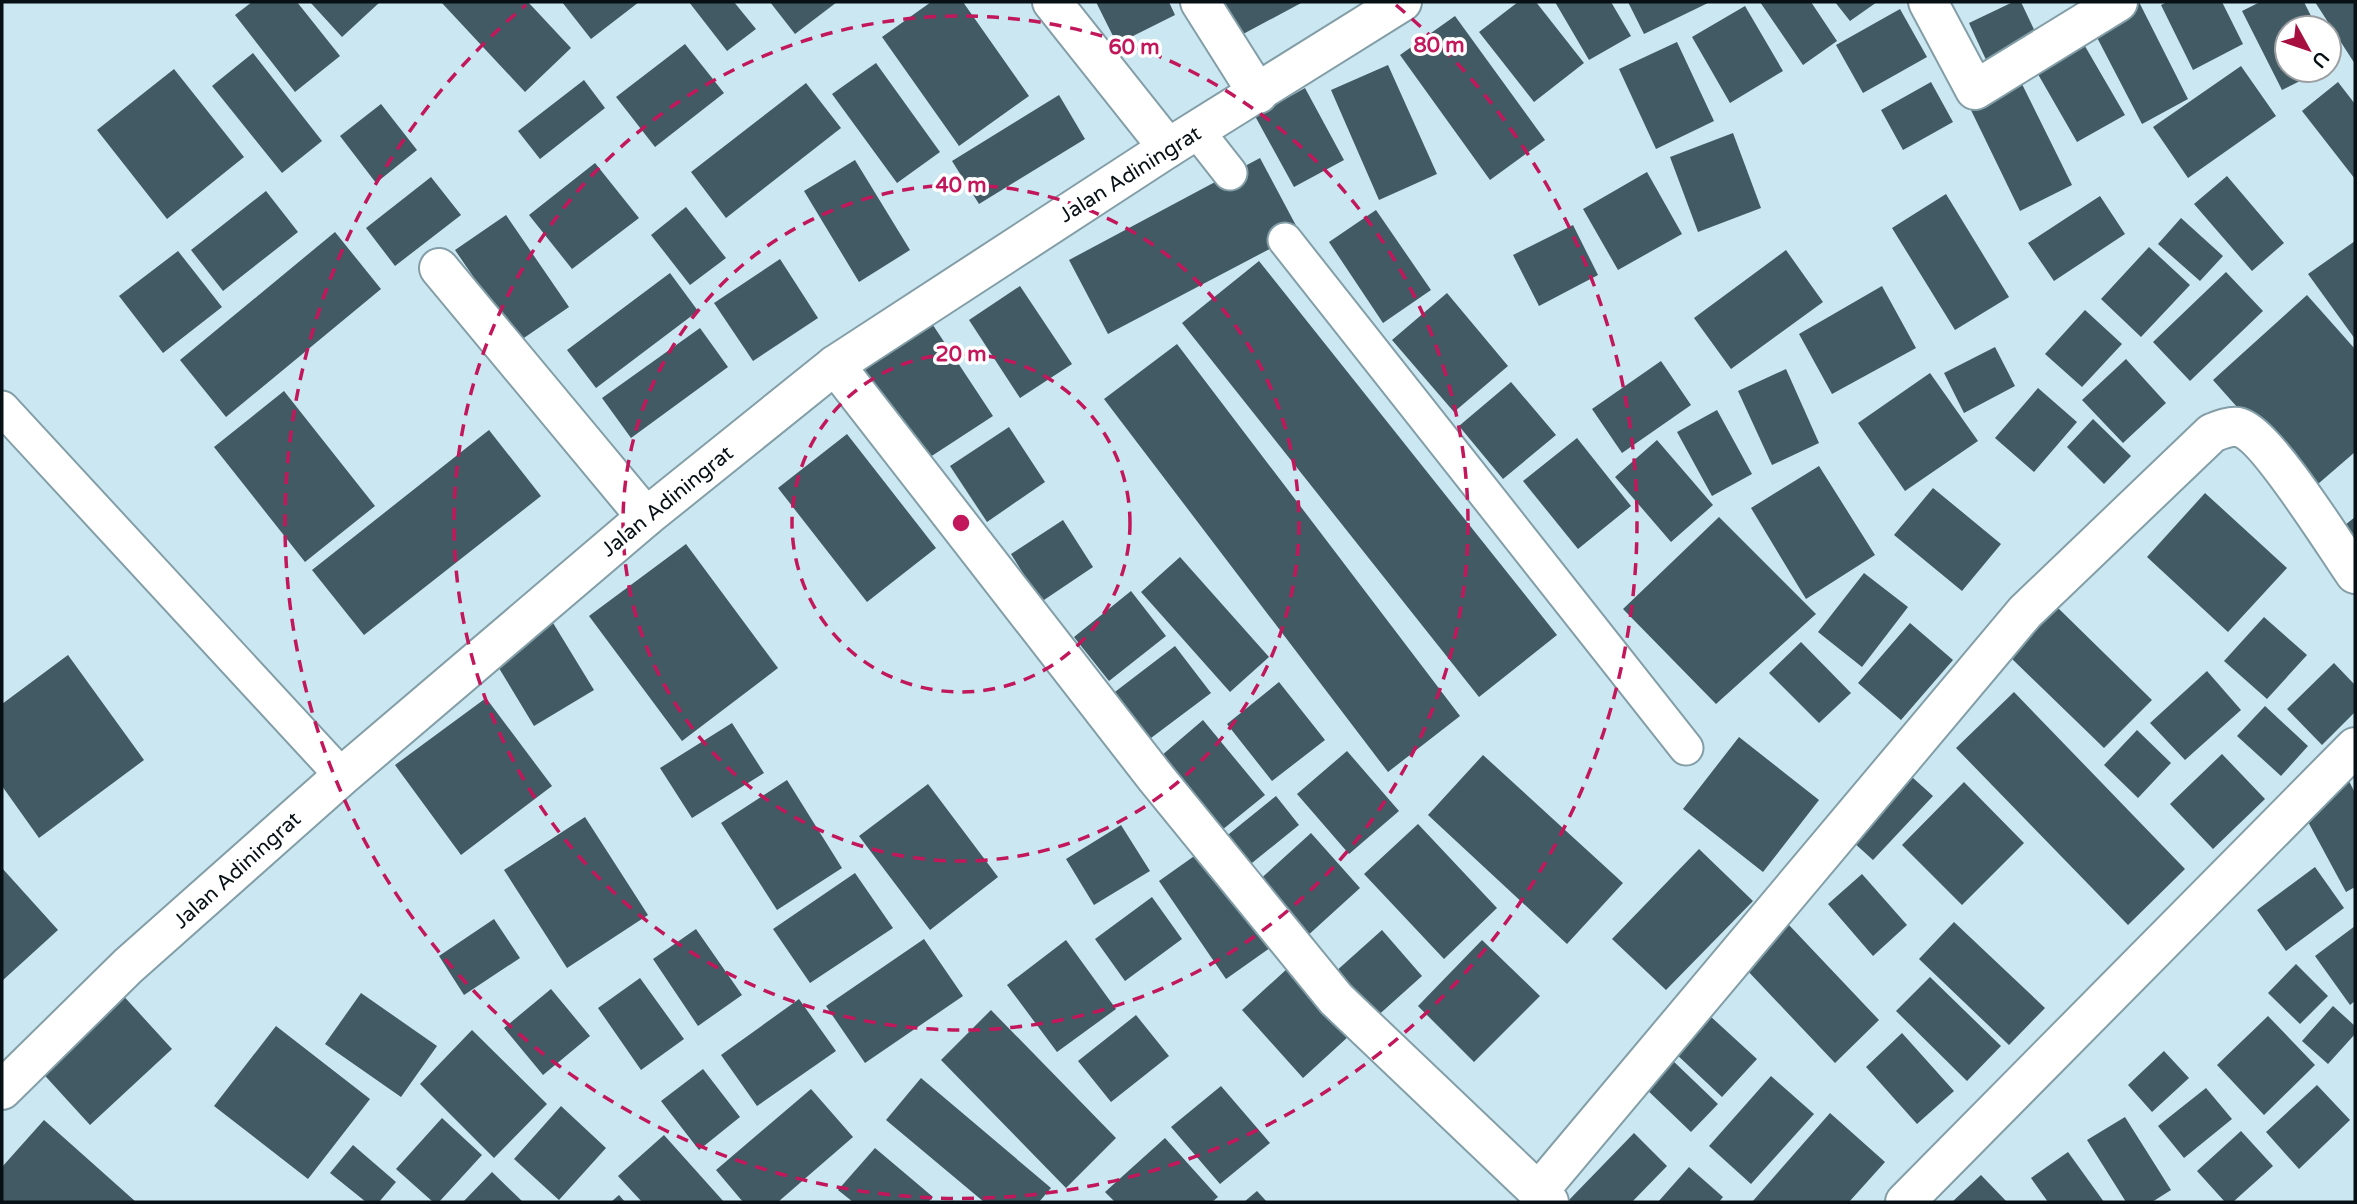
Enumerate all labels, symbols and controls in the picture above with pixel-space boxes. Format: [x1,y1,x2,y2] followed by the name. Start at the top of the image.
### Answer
[2273,14,2343,84] north arrow
[1413,33,1465,58] text: 80 m
[1108,35,1160,60] text: 60 m
[2307,47,2333,72] text: U
[1055,121,1206,228] street label: Jalan Adiningrat
[935,173,987,198] text: 40 m
[935,342,987,367] text: 20 m
[596,441,738,562] street label: Jalan Adiningrat
[949,511,973,535] centre of rings
[169,807,306,934] street label: Jalan Adiningrat

